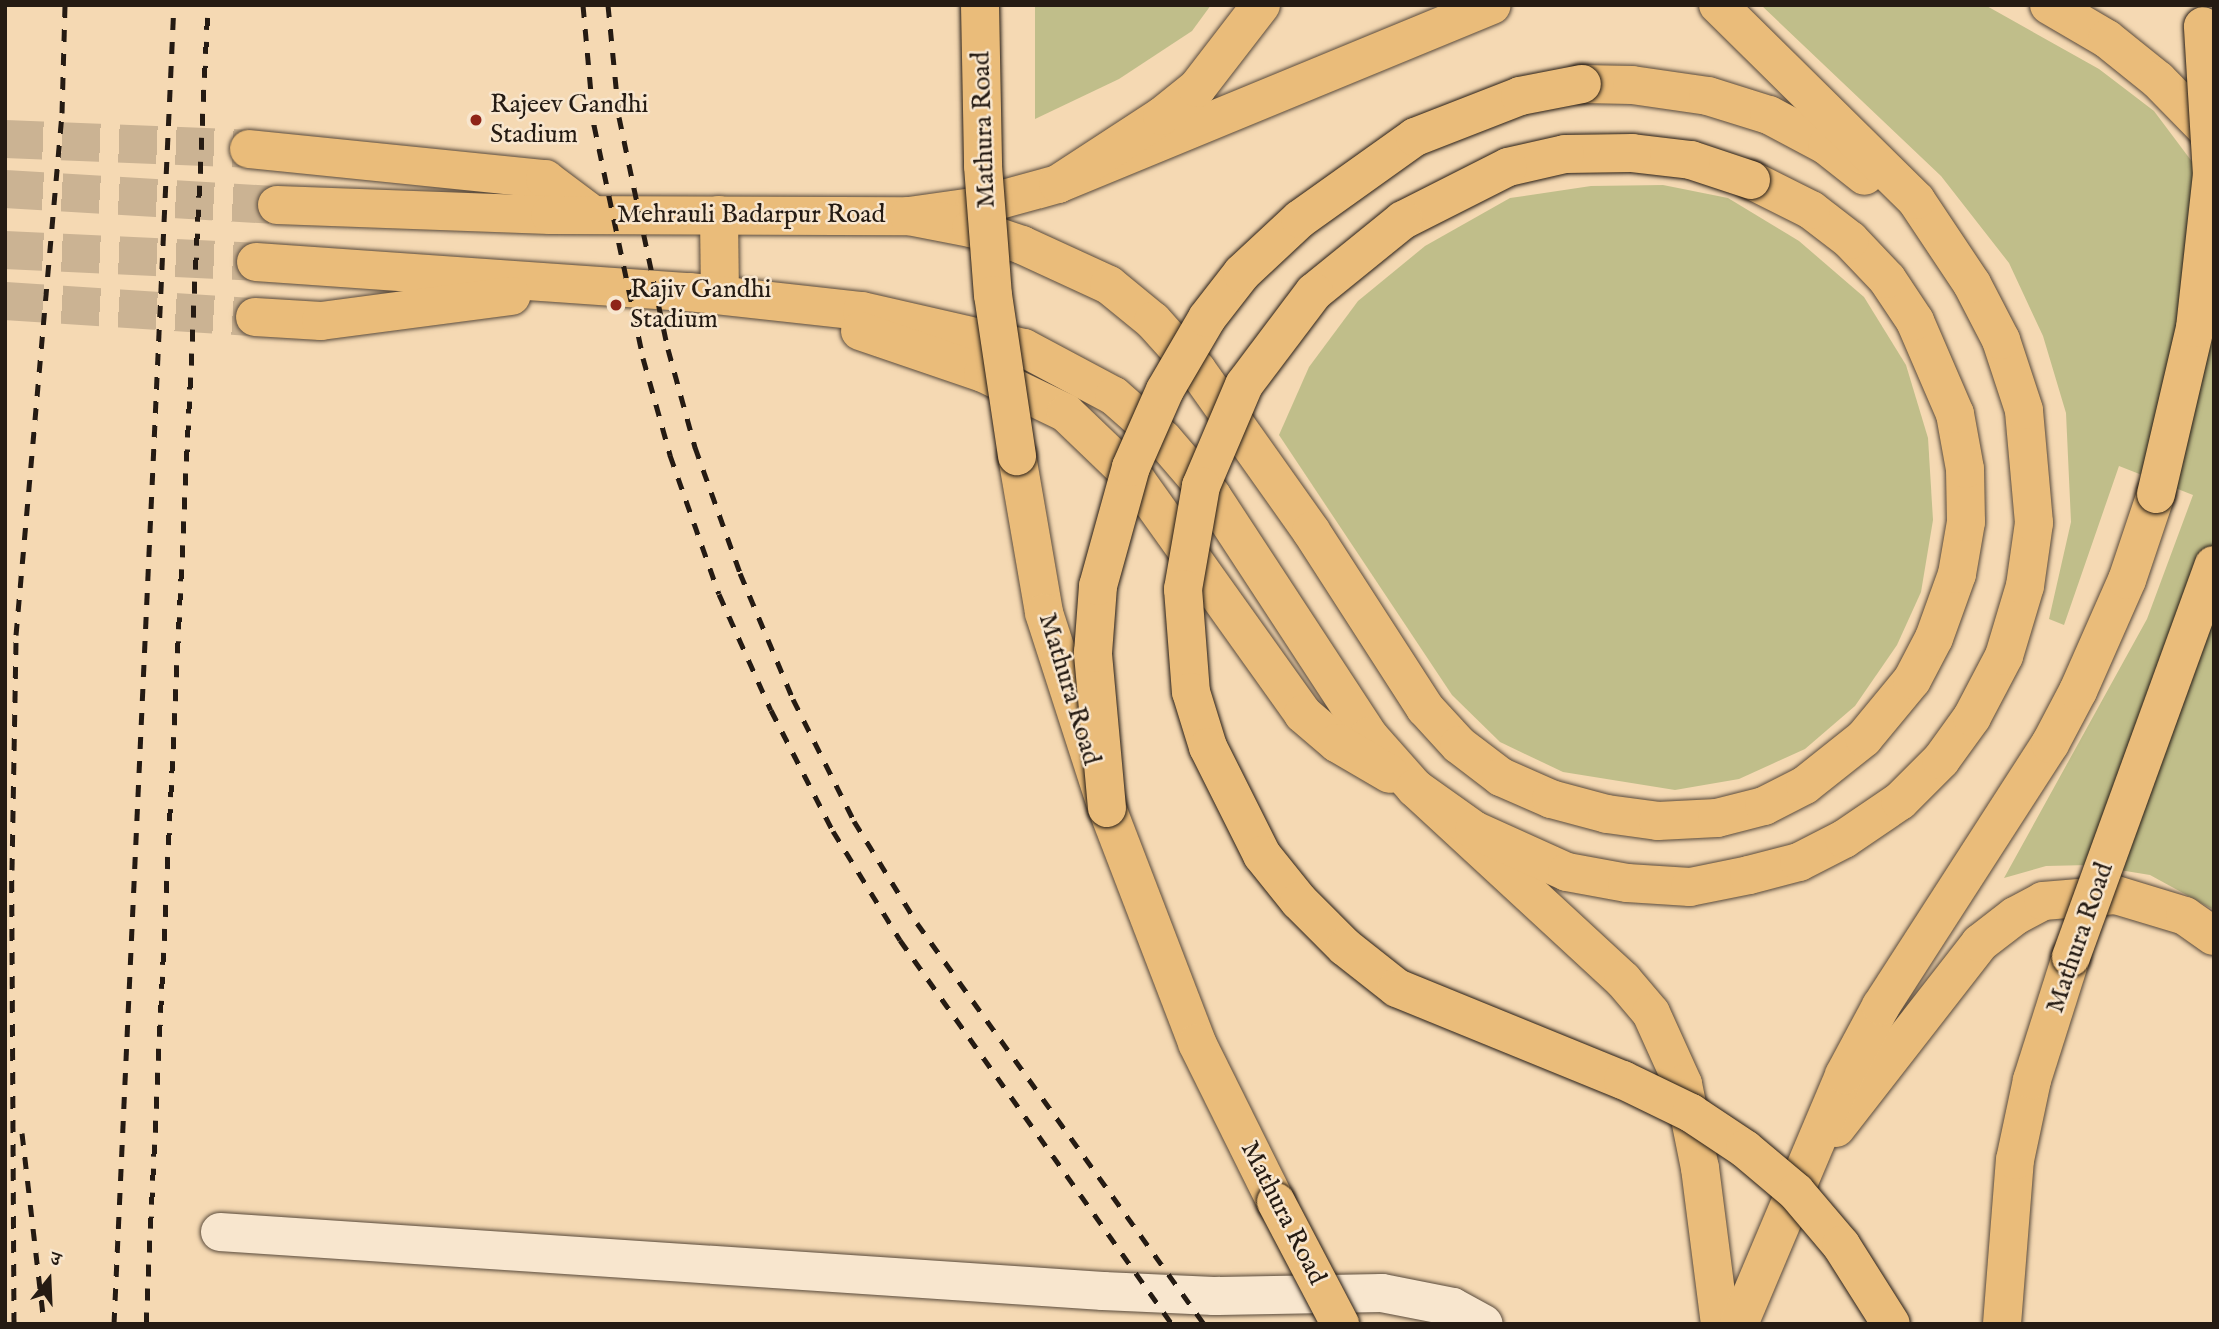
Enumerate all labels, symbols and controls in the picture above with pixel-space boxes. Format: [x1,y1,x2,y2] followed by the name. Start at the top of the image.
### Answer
[966,51,1002,209] street label: Mathura Road
[490,89,649,150] place label: Rajeev Gandhi Stadium
[468,112,484,128] marker: Rajeev Gandhi Stadium
[617,199,885,231] street label: Mehrauli Badarpur Road
[630,274,771,336] place label: Rajiv Gandhi Stadium
[608,297,624,313] marker: Rajiv Gandhi Stadium
[1031,609,1107,769] street label: Mathura Road
[2040,859,2120,1017] street label: Mathura Road
[1233,1136,1333,1290] street label: Mathura Road
[14,1245,84,1315] north arrow
[47,1247,64,1273] text: उ

